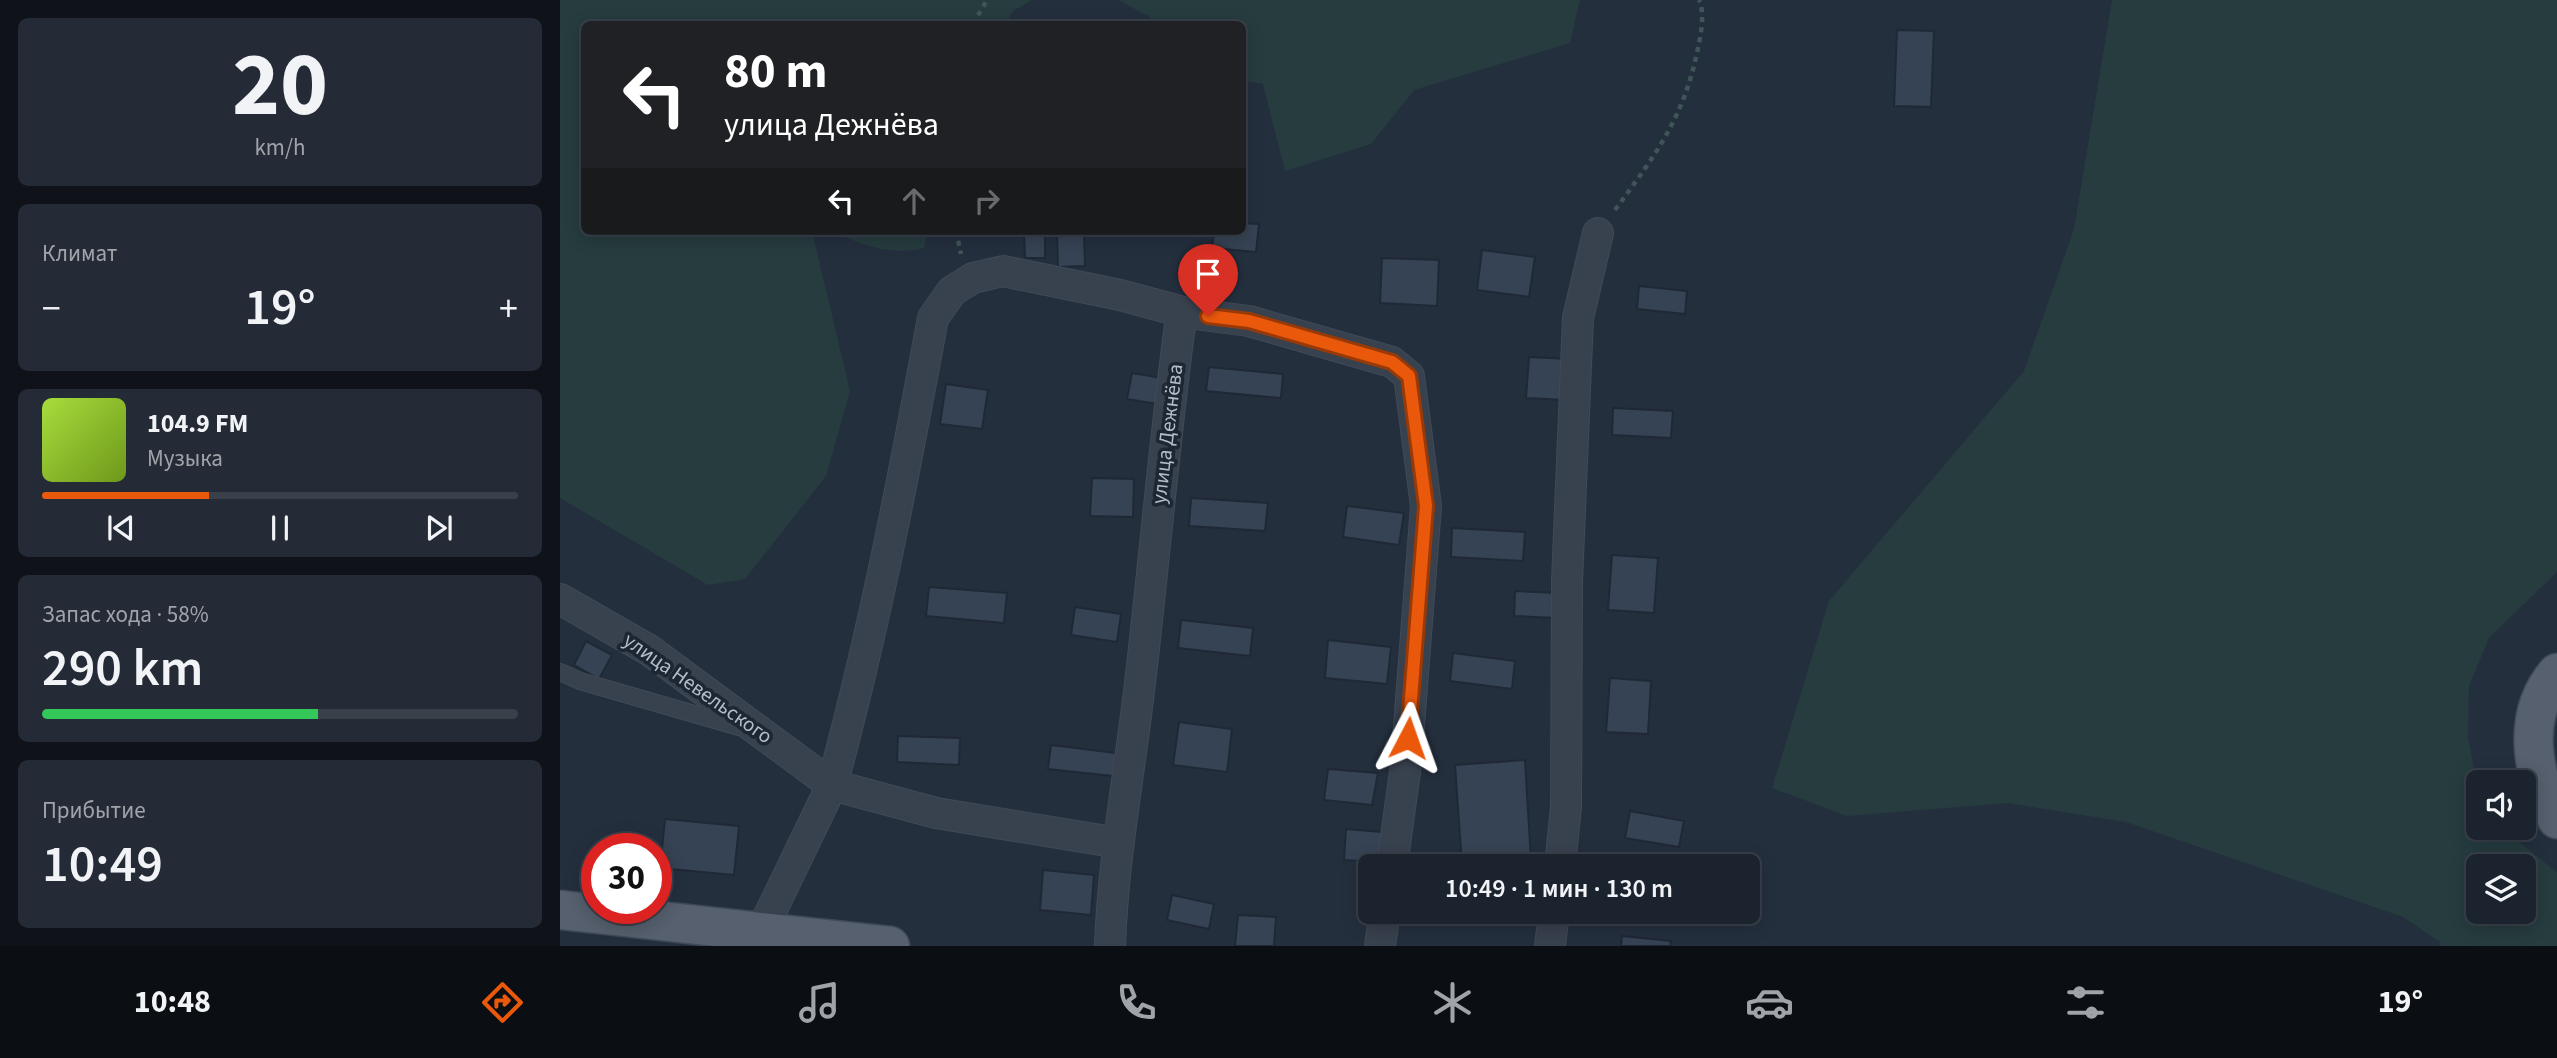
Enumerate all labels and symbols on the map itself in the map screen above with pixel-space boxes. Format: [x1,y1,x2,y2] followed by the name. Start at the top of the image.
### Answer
[1178,244,1238,316] pin
[1144,362,1190,506] street label: улица Дежнёва
[617,625,779,751] street label: улица Невельского
[1371,701,1445,775] position arrow
[581,833,672,924] speed limit sign: 30

